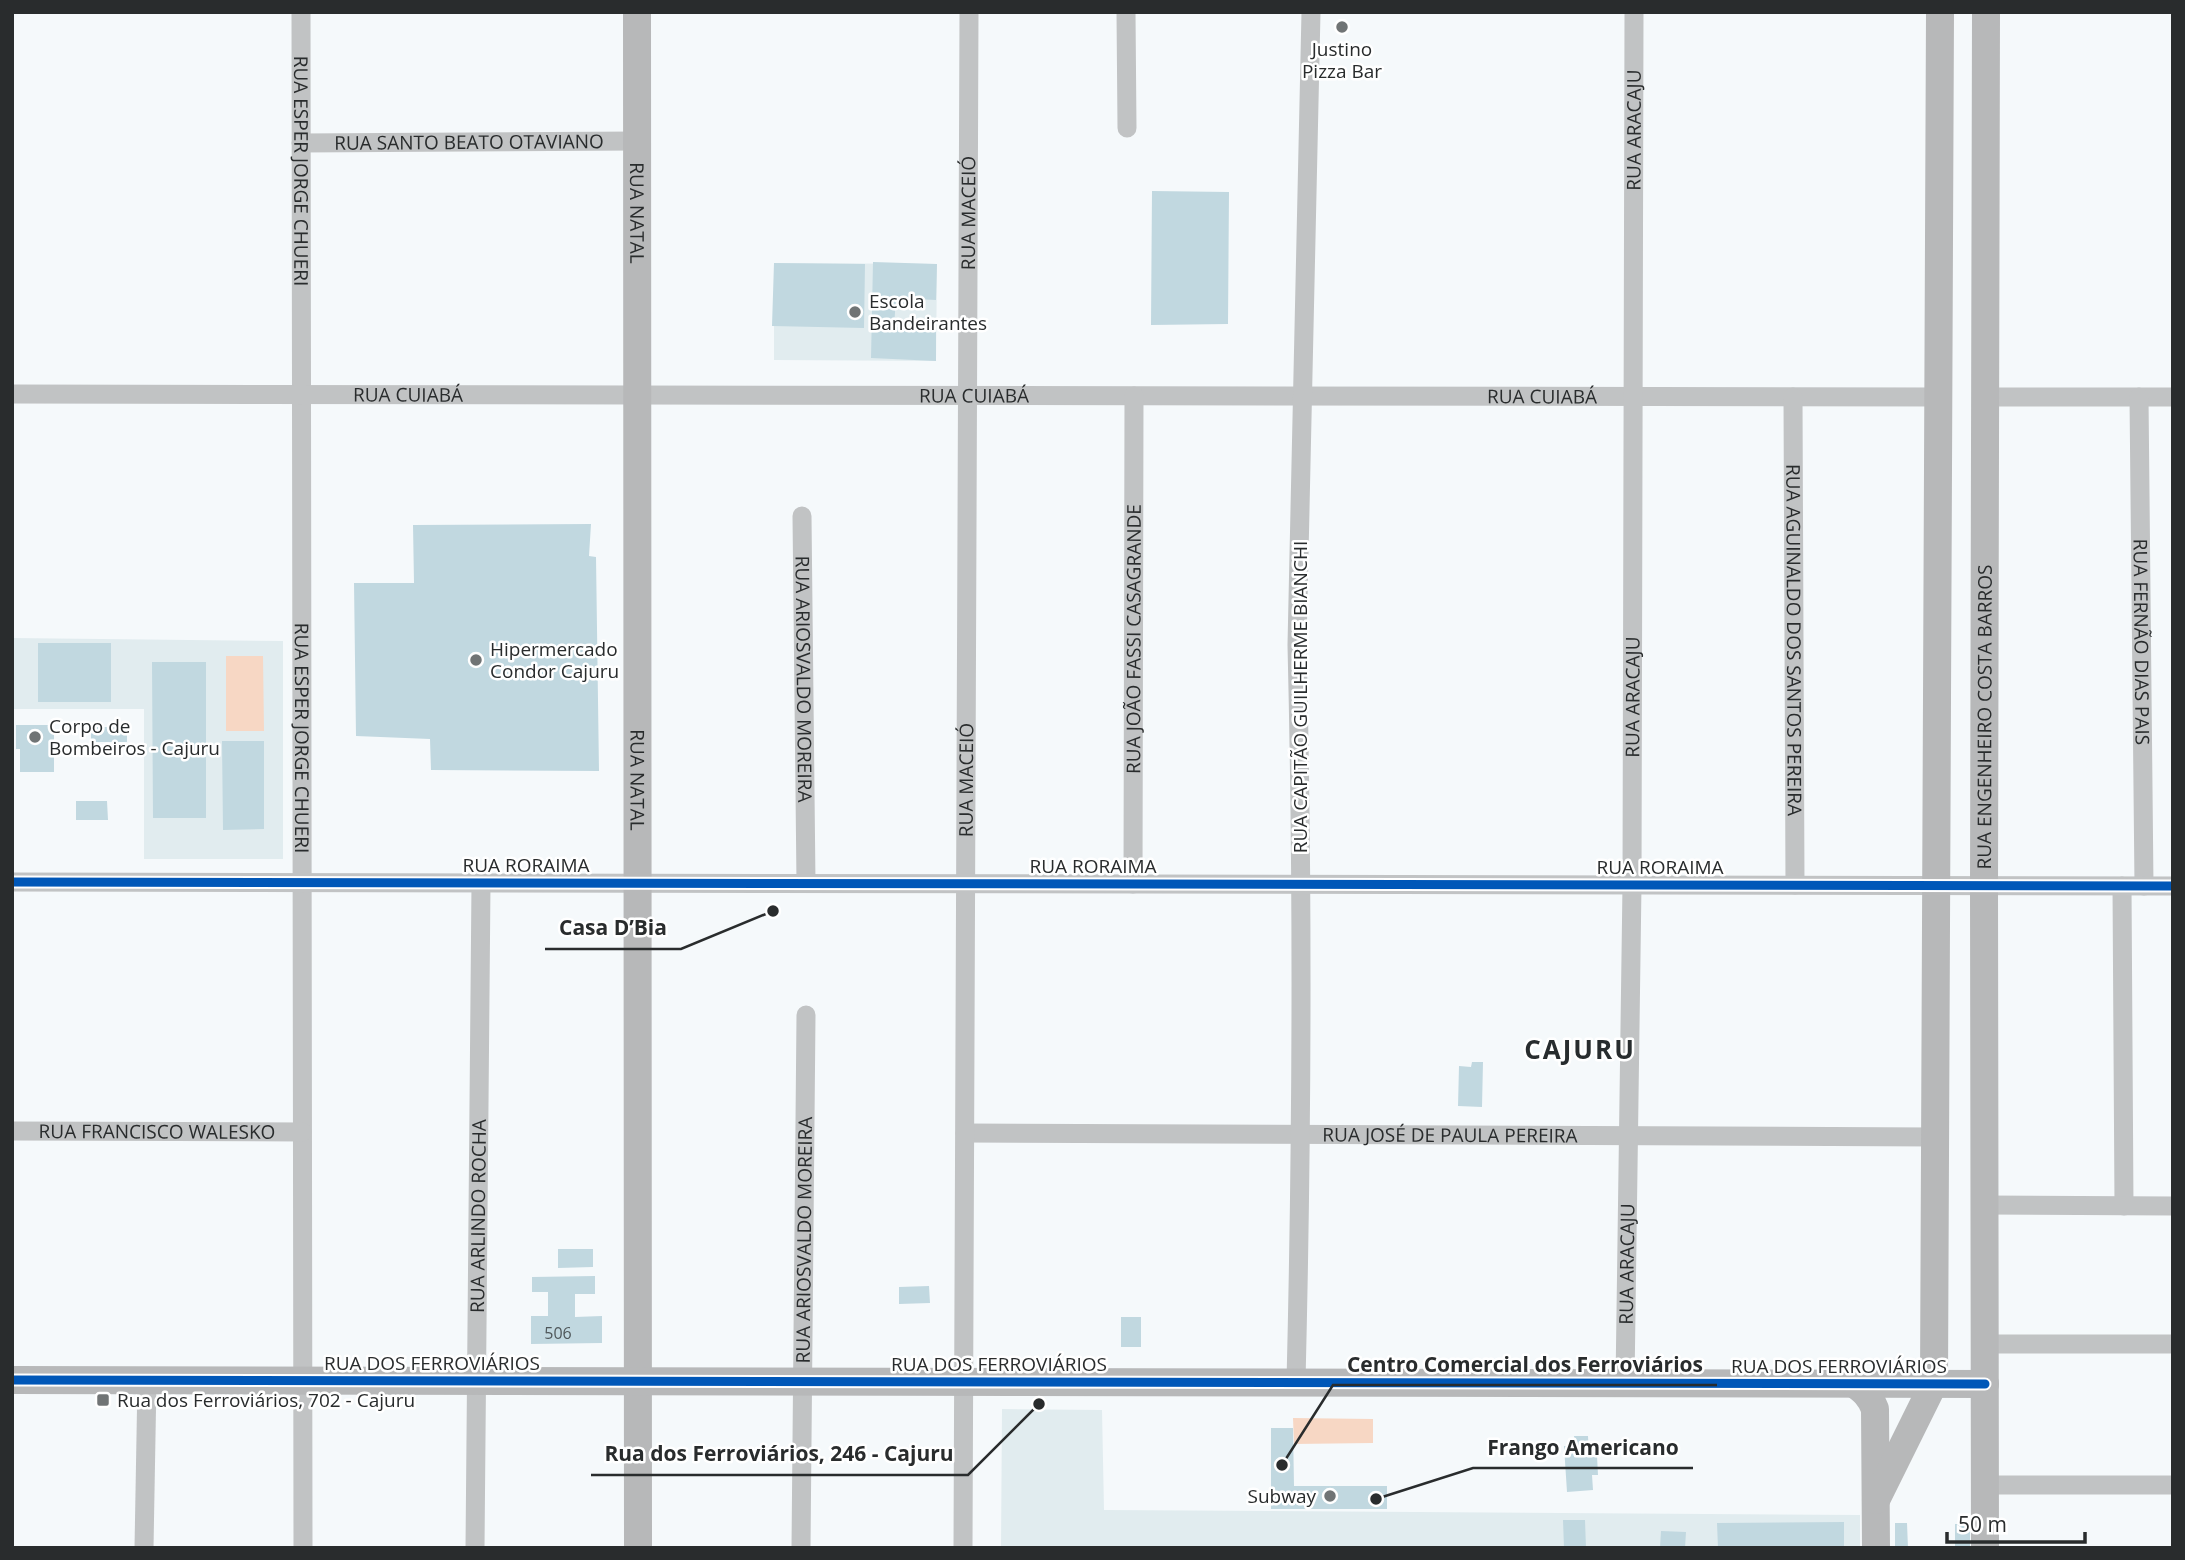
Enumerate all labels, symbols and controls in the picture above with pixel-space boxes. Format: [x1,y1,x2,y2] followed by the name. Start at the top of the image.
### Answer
[1334,19,1350,35] marker: Justino Pizza Bar
[1302,36,1382,84] place label: Justino Pizza Bar
[288,56,314,286] street label: RUA ESPER JORGE CHUERI
[1621,69,1647,191] street label: RUA ARACAJU
[334,128,604,156] street label: RUA SANTO BEATO OTAVIANO
[955,156,981,270] street label: RUA MACEIÓ
[624,162,650,264] street label: RUA NATAL
[869,288,987,336] place label: Escola Bandeirantes
[847,304,863,320] marker: Escola Bandeirantes
[353,382,463,408] street label: RUA CUIABÁ
[919,382,1029,409] street label: RUA CUIABÁ
[1487,383,1597,409] street label: RUA CUIABÁ
[1780,464,1808,816] street label: RUA AGUINALDO DOS SANTOS PEREIRA
[1120,504,1147,774] street label: RUA JOÃO FASSI CASAGRANDE
[2127,539,2156,745] street label: RUA FERNÃO DIAS PAIS
[1287,541,1313,853] street label: RUA CAPITÃO GUILHERME BIANCHI
[789,555,818,803] street label: RUA ARIOSVALDO MOREIRA
[1971,564,1998,870] street label: RUA ENGENHEIRO COSTA BARROS
[289,623,315,853] street label: RUA ESPER JORGE CHUERI
[490,636,619,684] place label: Hipermercado Condor Cajuru
[1619,636,1646,758] street label: RUA ARACAJU
[468,652,484,668] marker: Hipermercado Condor Cajuru
[49,713,220,761] place label: Corpo de Bombeiros - Cajuru
[953,723,979,837] street label: RUA MACEIÓ
[27,729,43,745] marker: Corpo de Bombeiros - Cajuru
[624,729,651,831] street label: RUA NATAL
[462,852,590,878] street label: RUA RORAIMA
[1029,853,1157,879] street label: RUA RORAIMA
[1596,854,1724,880] street label: RUA RORAIMA
[545,907,681,949] callout: Casa D’Bia
[559,913,667,941] text: Casa D’Bia
[1524,1031,1636,1067] district label: CAJURU
[790,1116,818,1364] street label: RUA ARIOSVALDO MOREIRA
[39,1118,275,1145] street label: RUA FRANCISCO WALESKO
[464,1119,492,1313] street label: RUA ARLINDO ROCHA
[1322,1121,1578,1149] street label: RUA JOSÉ DE PAULA PEREIRA
[1613,1203,1641,1325] street label: RUA ARACAJU
[544,1322,572,1344] house number: 506
[1333,1343,1717,1385] callout: Centro Comercial dos Ferroviários
[324,1350,540,1376] street label: RUA DOS FERROVIÁRIOS
[1347,1350,1703,1378] text: Centro Comercial dos Ferroviários
[891,1351,1107,1377] street label: RUA DOS FERROVIÁRIOS
[1731,1353,1947,1379] street label: RUA DOS FERROVIÁRIOS
[117,1387,415,1413] place label: Rua dos Ferroviários, 702 - Cajuru
[95,1392,111,1408] marker: Rua dos Ferroviários, 702 - Cajuru
[1473,1426,1693,1468] callout: Frango Americano
[591,1433,968,1475] callout: Rua dos Ferroviários, 246 - Cajuru
[1487,1433,1679,1461] text: Frango Americano
[604,1439,954,1467] text: Rua dos Ferroviários, 246 - Cajuru
[1248,1483,1316,1509] place label: Subway
[1322,1488,1338,1504] marker: Subway
[1947,1500,2085,1544] scale bar
[1958,1510,2007,1538] text: 50 m

